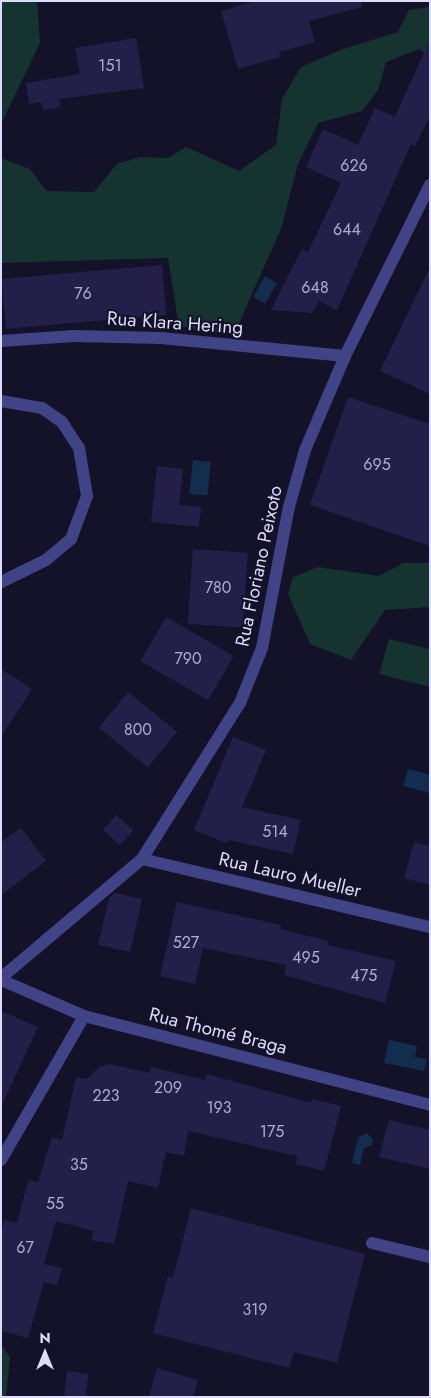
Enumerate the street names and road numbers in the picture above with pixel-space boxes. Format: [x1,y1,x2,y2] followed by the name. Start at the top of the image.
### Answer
[106,307,244,339] street label: Rua Klara Hering
[231,483,287,649] street label: Rua Floriano Peixoto
[216,848,364,902] street label: Rua Lauro Mueller
[147,1003,289,1059] street label: Rua Thomé Braga

